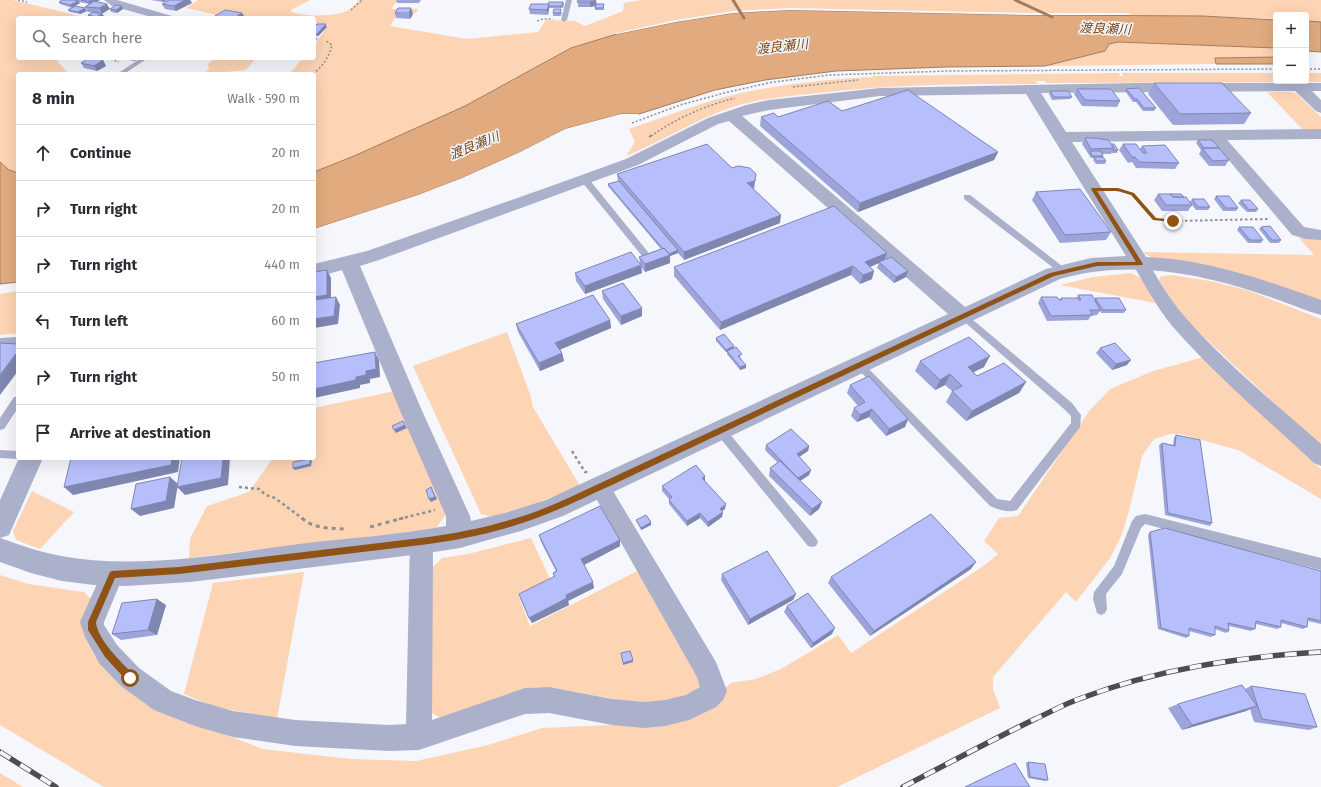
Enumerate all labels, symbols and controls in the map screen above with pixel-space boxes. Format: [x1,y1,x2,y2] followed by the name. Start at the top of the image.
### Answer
[1273,12,1309,84] map controls
[1273,12,1309,48] button: +
[16,16,316,60] search box
[1079,20,1133,37] water label: 渡良瀬川
[30,27,52,49] icon: search
[62,29,142,47] text: Search here
[755,36,811,57] water label: 渡良瀬川
[1273,48,1309,84] button: −
[32,88,75,109] text: 8 min
[227,91,300,106] text: Walk · 590 m
[447,128,503,162] water label: 渡良瀬川
[32,142,54,164] icon: ahead
[70,144,131,162] text: Continue
[272,145,300,160] text: 20 m
[32,198,54,220] icon: right
[70,200,137,218] text: Turn right
[272,201,300,216] text: 20 m
[1164,212,1182,230] route end
[32,254,54,276] icon: right
[70,256,137,274] text: Turn right
[264,257,300,272] text: 440 m
[32,310,54,332] icon: left
[70,312,128,330] text: Turn left
[271,313,300,328] text: 60 m
[32,366,54,388] icon: right
[70,368,137,386] text: Turn right
[272,369,300,384] text: 50 m
[32,422,54,444] icon: arrive
[70,424,211,442] text: Arrive at destination
[121,669,139,687] route start

